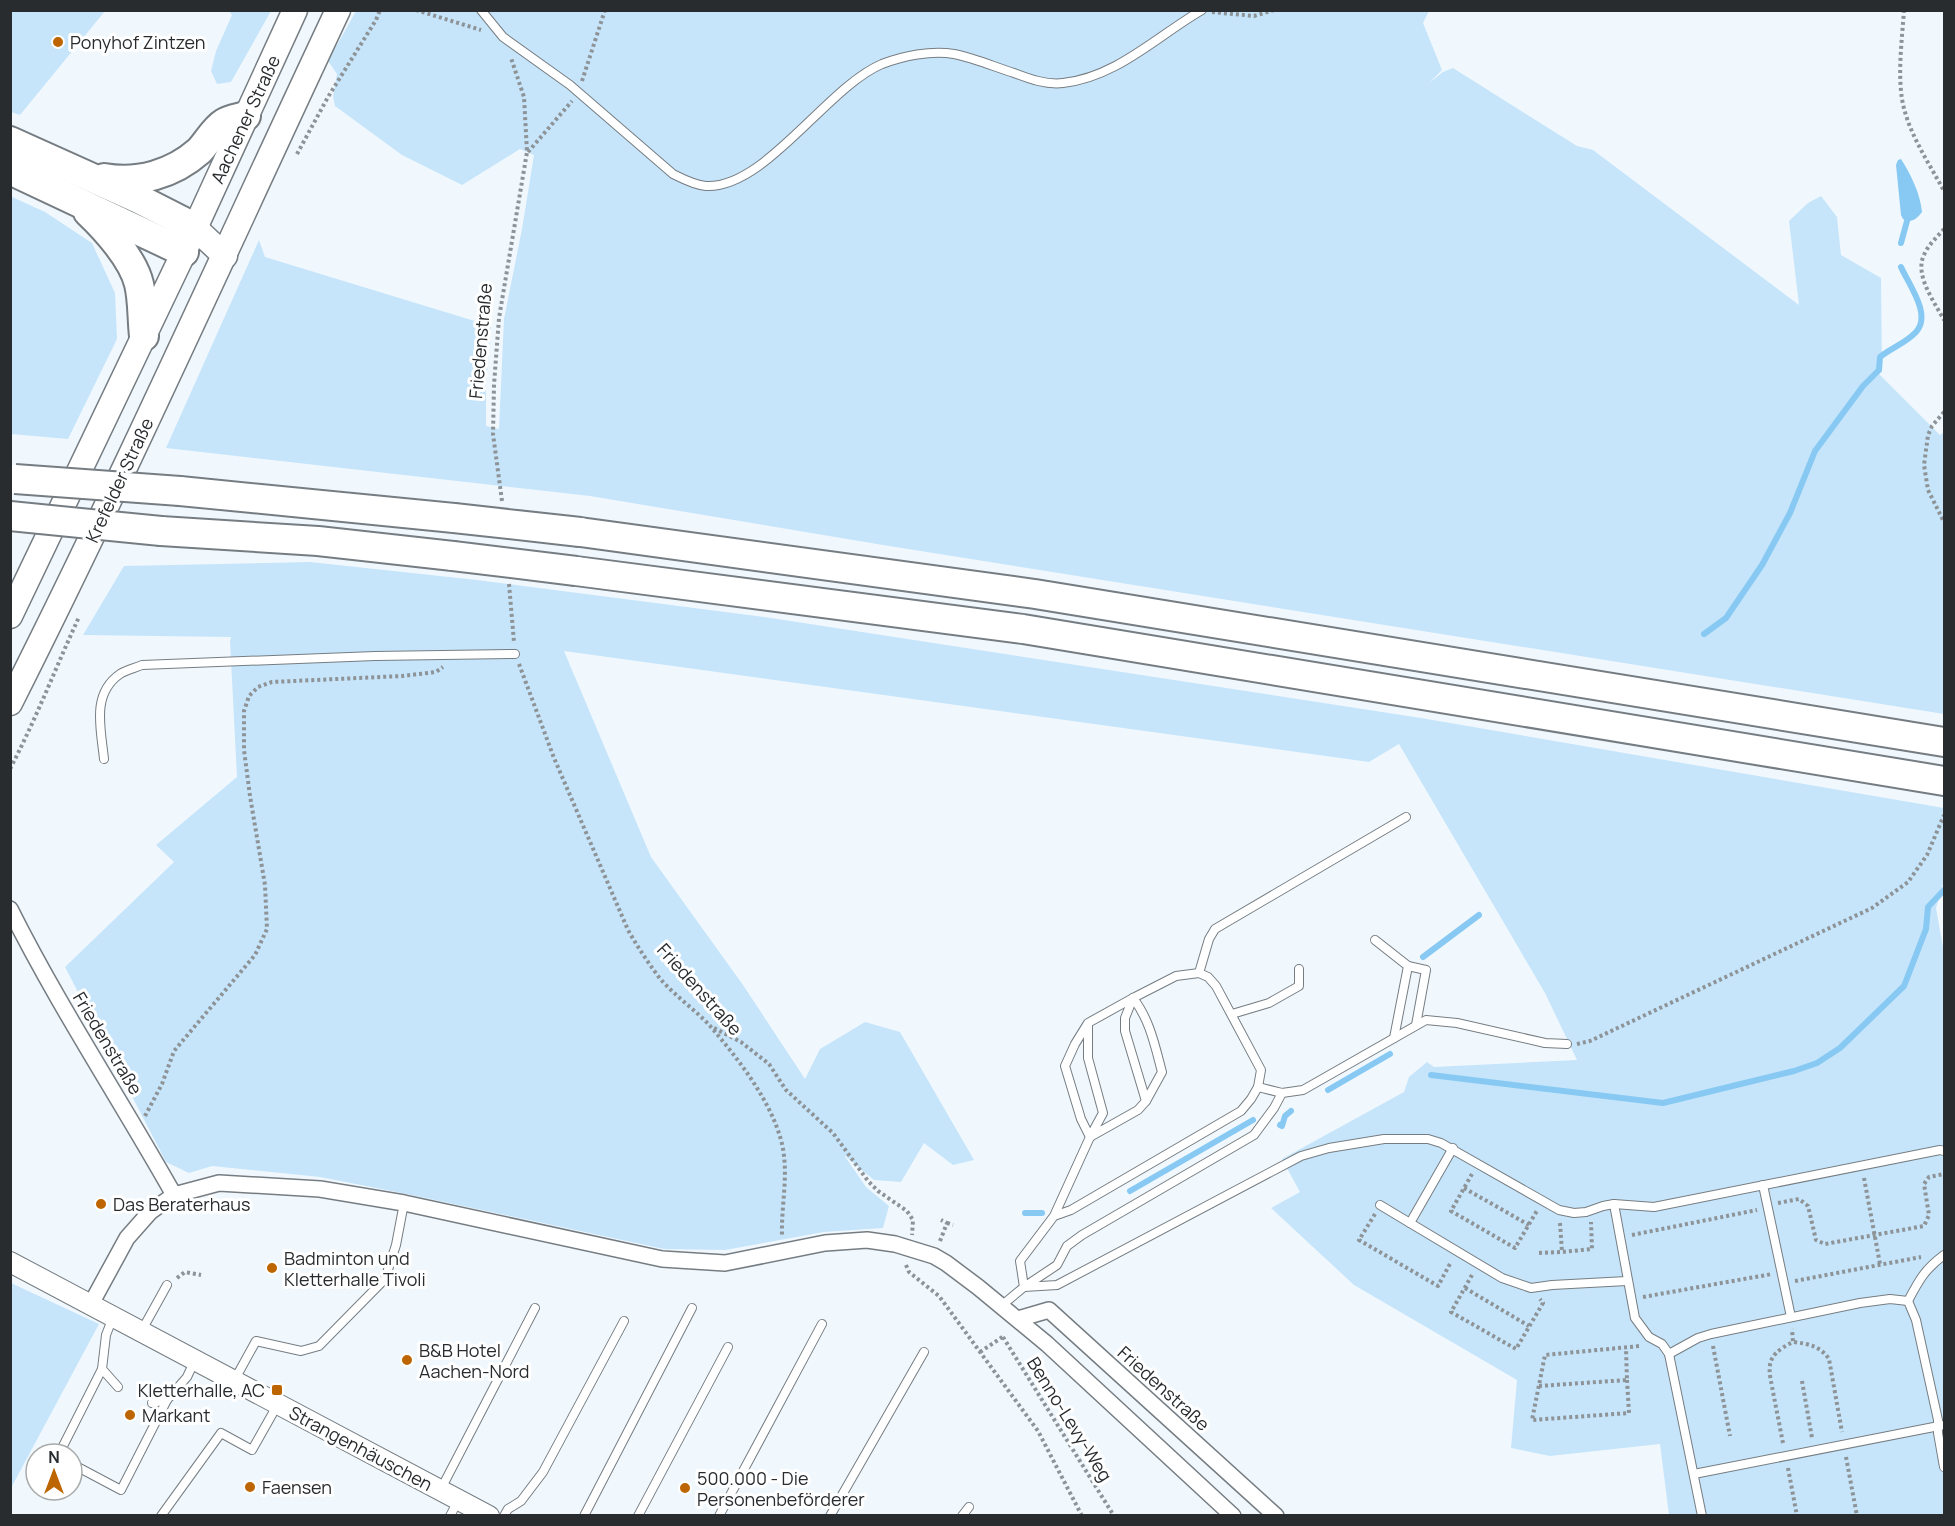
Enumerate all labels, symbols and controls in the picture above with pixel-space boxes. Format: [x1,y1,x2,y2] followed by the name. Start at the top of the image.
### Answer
[70,30,206,54] place label: Ponyhof Zintzen
[51,35,65,49] marker: Ponyhof Zintzen
[205,51,285,187] street label: Aachener Straße
[463,282,497,400] street label: Friedenstraße
[80,414,158,546] street label: Krefelder Straße
[652,938,748,1040] street label: Friedenstraße
[68,987,148,1099] street label: Friedenstraße
[113,1192,251,1216] place label: Das Beraterhaus
[94,1197,108,1211] marker: Das Beraterhaus
[284,1246,426,1291] place label: Badminton und Kletterhalle Tivoli
[265,1261,279,1275] marker: Badminton und Kletterhalle Tivoli
[419,1338,530,1383] place label: B&B Hotel Aachen-Nord
[1113,1340,1215,1436] street label: Friedenstraße
[1022,1352,1118,1486] street label: Benno-Levy-Weg
[400,1353,414,1367] marker: B&B Hotel Aachen-Nord
[138,1378,265,1402] place label: Kletterhalle, AC
[270,1383,284,1397] marker: Kletterhalle, AC
[285,1400,437,1496] street label: Strangenhäuschen
[142,1403,210,1427] place label: Markant
[123,1408,137,1422] marker: Markant
[24,1442,84,1502] north arrow
[48,1446,60,1468] text: N
[697,1466,865,1511] place label: 500.000 - Die Personenbeförderer
[262,1475,332,1499] place label: Faensen
[243,1480,257,1494] marker: Faensen
[678,1481,692,1495] marker: 500.000 - Die Personenbeförderer

